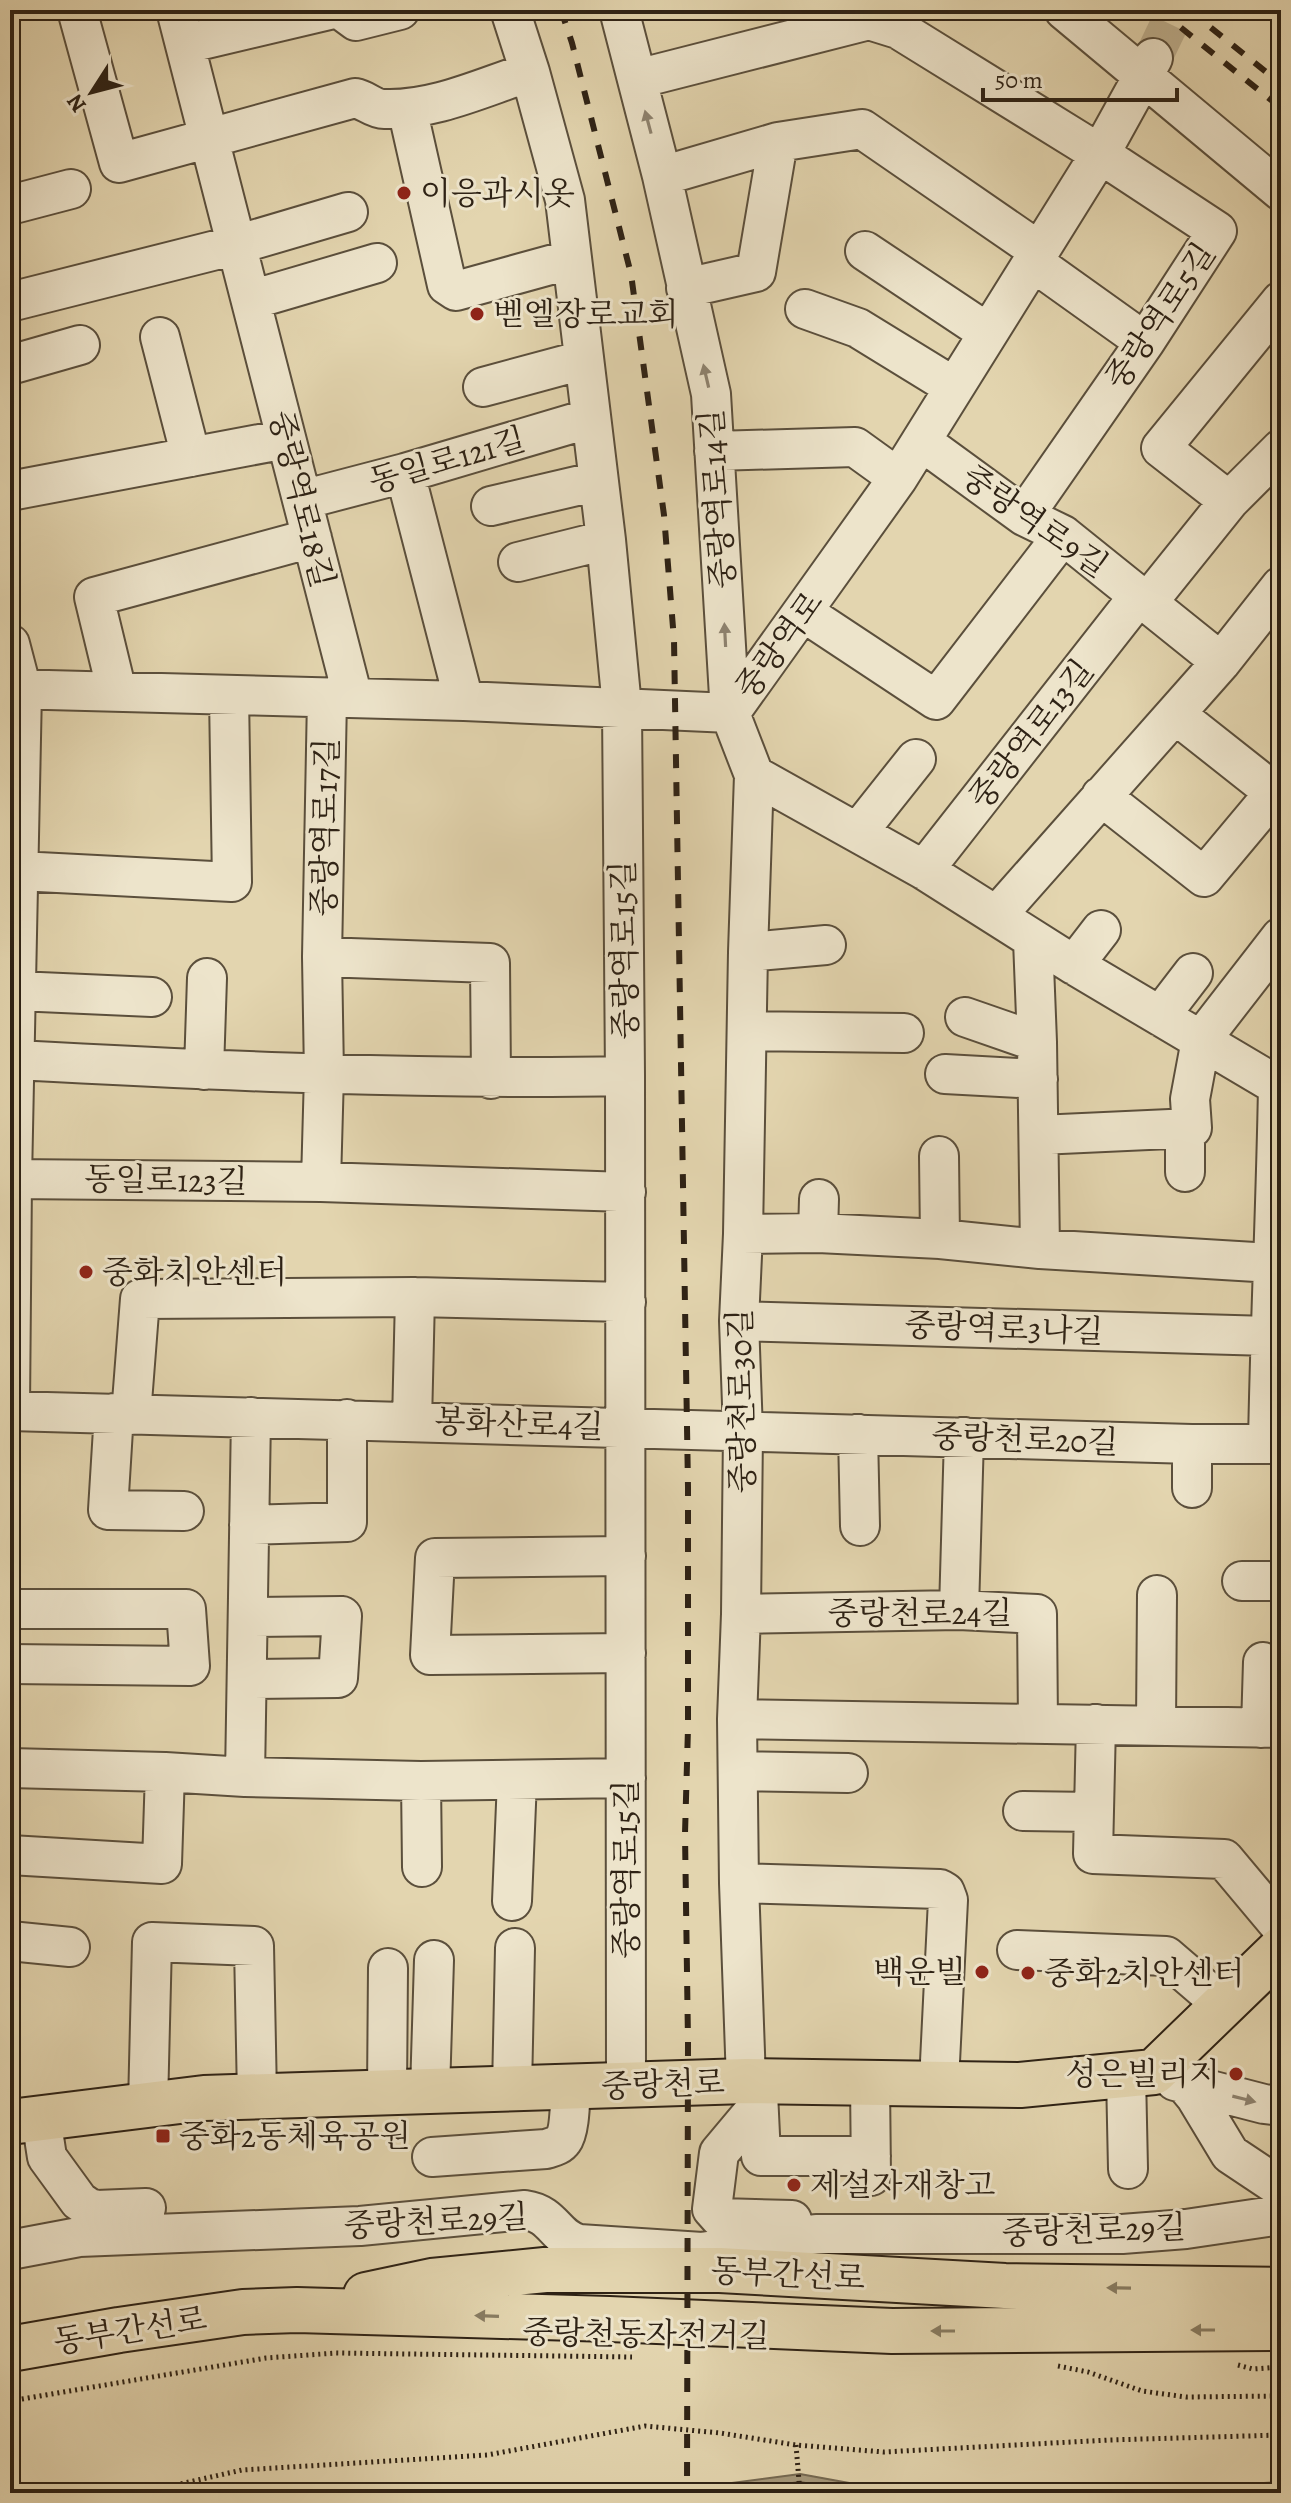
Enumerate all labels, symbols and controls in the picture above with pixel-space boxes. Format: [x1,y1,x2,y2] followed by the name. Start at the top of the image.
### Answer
[52,52,132,132] north arrow
[983,52,1177,102] scale bar
[995,64,1043,96] text: 50 m
[60,88,93,118] text: N
[642,110,654,135] one-way arrow
[420,171,575,215] place label: 이응과시옷
[395,184,413,202] marker: 이응과시옷
[1095,234,1225,398] street label: 중랑역로5길
[493,292,678,336] place label: 벧엘장로교회
[468,305,486,323] marker: 벧엘장로교회
[699,363,712,388] one-way arrow
[259,406,345,592] street label: 중랑역로18길
[689,408,745,590] street label: 중랑역로14길
[364,417,530,503] street label: 동일로121길
[953,454,1117,588] street label: 중랑역로9길
[725,582,833,708] street label: 중랑역로
[718,622,731,647] one-way arrow
[959,650,1103,818] street label: 중랑역로13길
[301,737,349,917] street label: 중랑역로17길
[600,860,648,1040] street label: 중랑역로15길
[84,1157,248,1203] street label: 동일로123길
[102,1250,287,1294] place label: 중화치안센터
[77,1263,95,1281] marker: 중화치안센터
[904,1303,1104,1353] street label: 중랑역로3나길
[717,1308,765,1494] street label: 중랑천로30길
[434,1399,604,1449] street label: 봉화산로4길
[931,1414,1119,1464] street label: 중랑천로20길
[828,1591,1012,1635] street label: 중랑천로24길
[604,1779,648,1959] street label: 중랑역로15길
[873,1950,966,1994] place label: 백운빌
[1044,1951,1245,1995] place label: 중화2치안센터
[973,1963,991,1981] marker: 백운빌
[1019,1964,1037,1982] marker: 중화2치안센터
[1065,2052,1220,2096] place label: 성은빌리지
[600,2060,726,2108] street label: 중랑천로
[1227,2065,1245,2083] marker: 성은빌리지
[1231,2094,1256,2106] one-way arrow
[179,2114,411,2158] place label: 중화2동체육공원
[154,2127,172,2145] marker: 중화2동체육공원
[810,2163,996,2207] place label: 제설자재창고
[785,2176,803,2194] marker: 제설자재창고
[343,2194,529,2248] street label: 중랑천로29길
[1001,2205,1187,2255] street label: 중랑천로29길
[710,2248,866,2300] street label: 동부간선로
[1106,2282,1131,2295] one-way arrow
[50,2296,210,2364] street label: 동부간선로
[474,2309,499,2322] one-way arrow
[522,2310,770,2358] street label: 중랑천동자전거길
[1190,2324,1215,2336] one-way arrow
[930,2325,955,2337] one-way arrow

